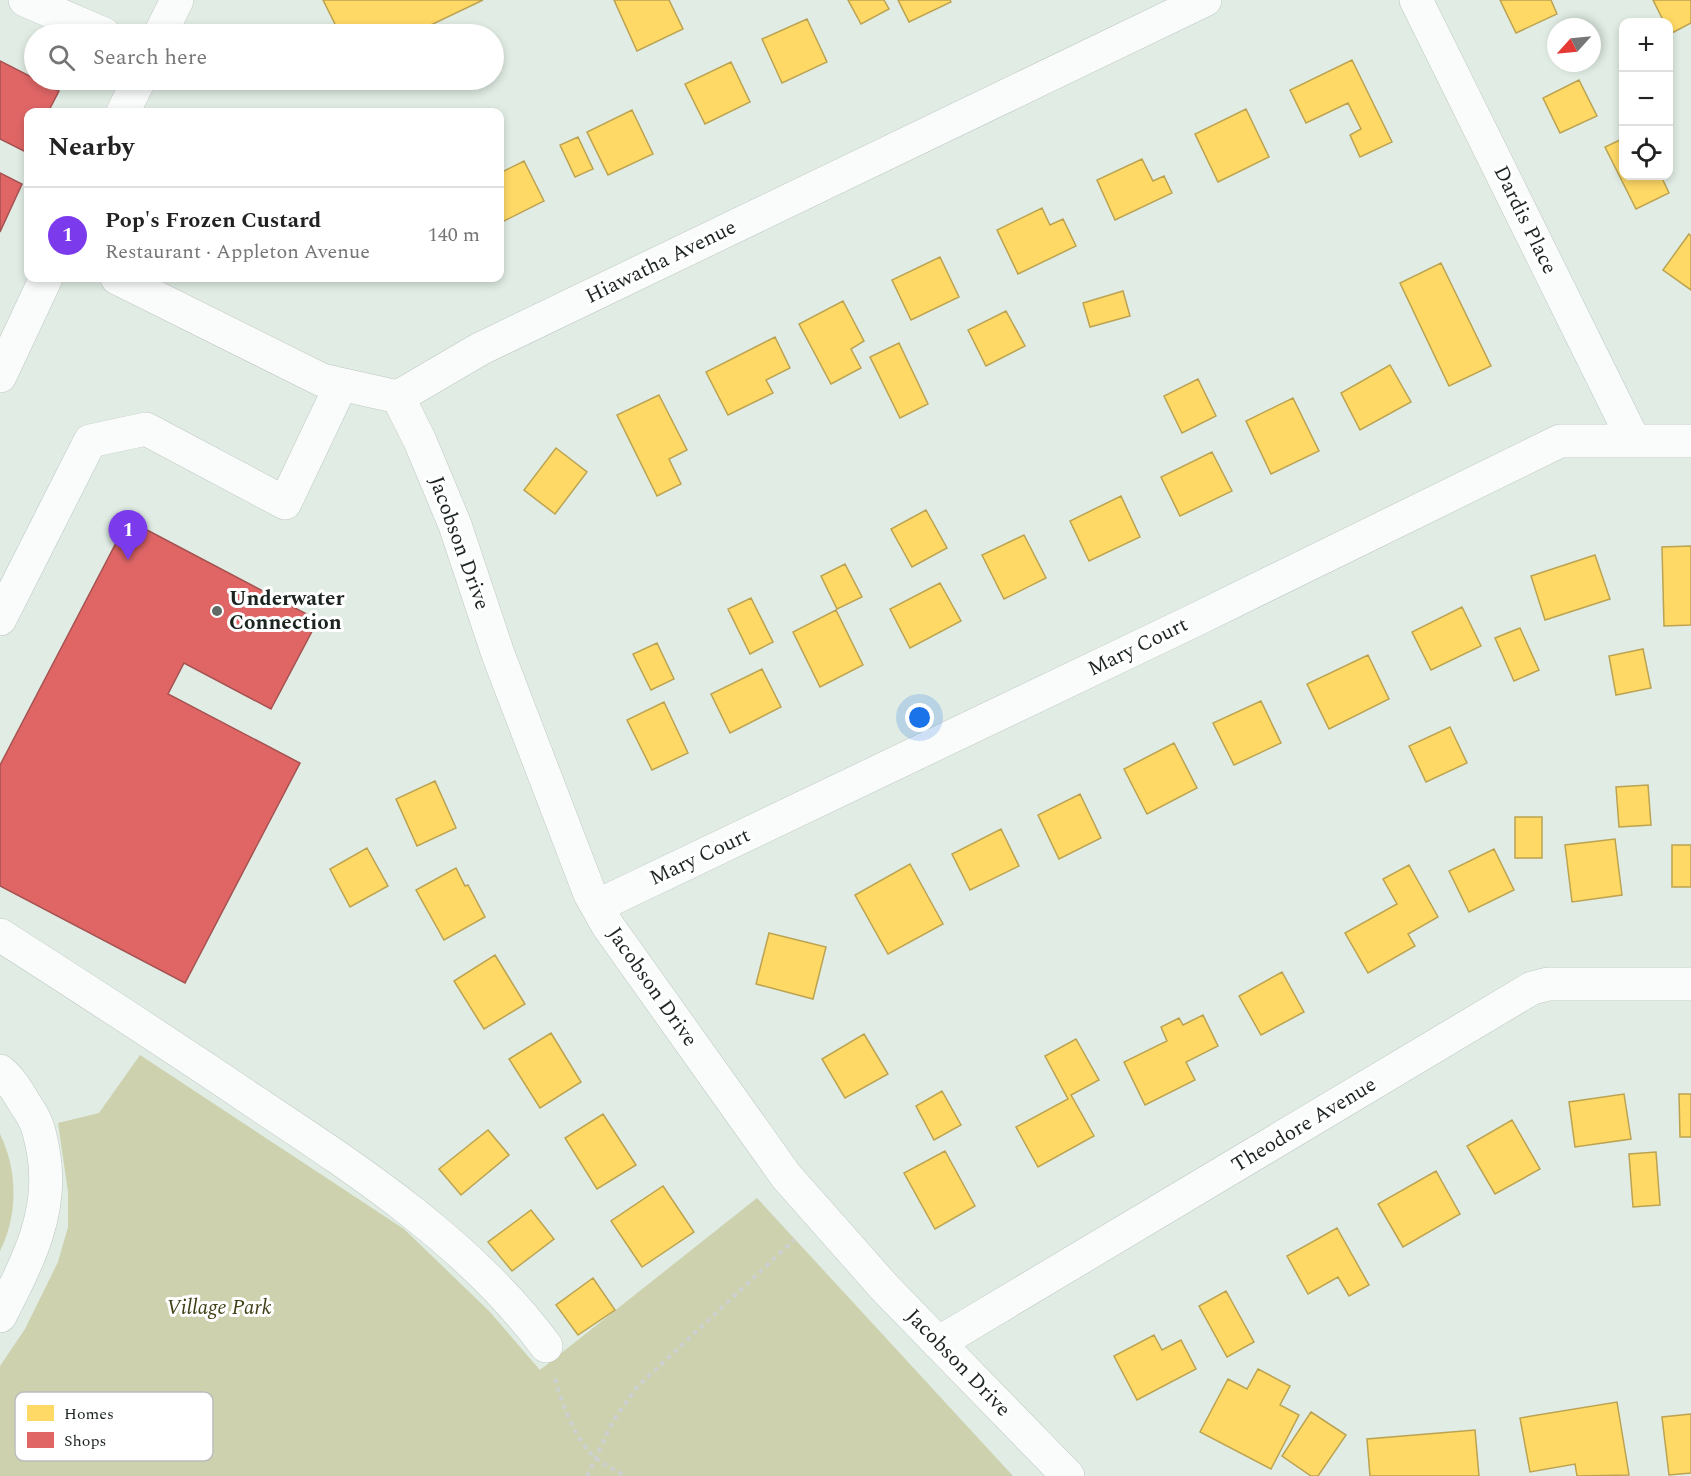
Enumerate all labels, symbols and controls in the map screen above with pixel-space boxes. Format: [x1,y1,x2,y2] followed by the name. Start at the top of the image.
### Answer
[1547,18,1601,72] north arrow
[1619,18,1673,180] map controls
[1619,18,1673,72] button: +
[24,24,504,90] search box
[45,41,78,74] icon: search
[93,41,207,74] text: Search here
[1619,72,1673,126] button: −
[1619,126,1673,180] button: locate
[48,127,134,167] text: Nearby
[1485,160,1565,280] street label: Dardis Place
[105,204,321,237] text: Pop's Frozen Custard
[580,212,742,312] street label: Hiawatha Avenue
[62,220,73,250] text: 1
[428,220,480,250] text: 140 m
[105,237,370,267] text: Restaurant · Appleton Avenue
[420,472,498,614] street label: Jacobson Drive
[108,510,148,560] pin: 1
[229,583,344,639] place label: Underwater Connection
[210,604,224,618] marker: Underwater Connection
[1082,609,1194,685] street label: Mary Court
[905,703,934,732] your location
[644,820,756,894] street label: Mary Court
[599,920,705,1054] street label: Jacobson Drive
[1225,1069,1383,1181] street label: Theodore Avenue
[166,1292,272,1324] park label: Village Park
[898,1301,1018,1425] street label: Jacobson Drive
[15,1392,213,1461] legend
[64,1402,114,1426] text: Homes
[64,1429,106,1453] text: Shops

